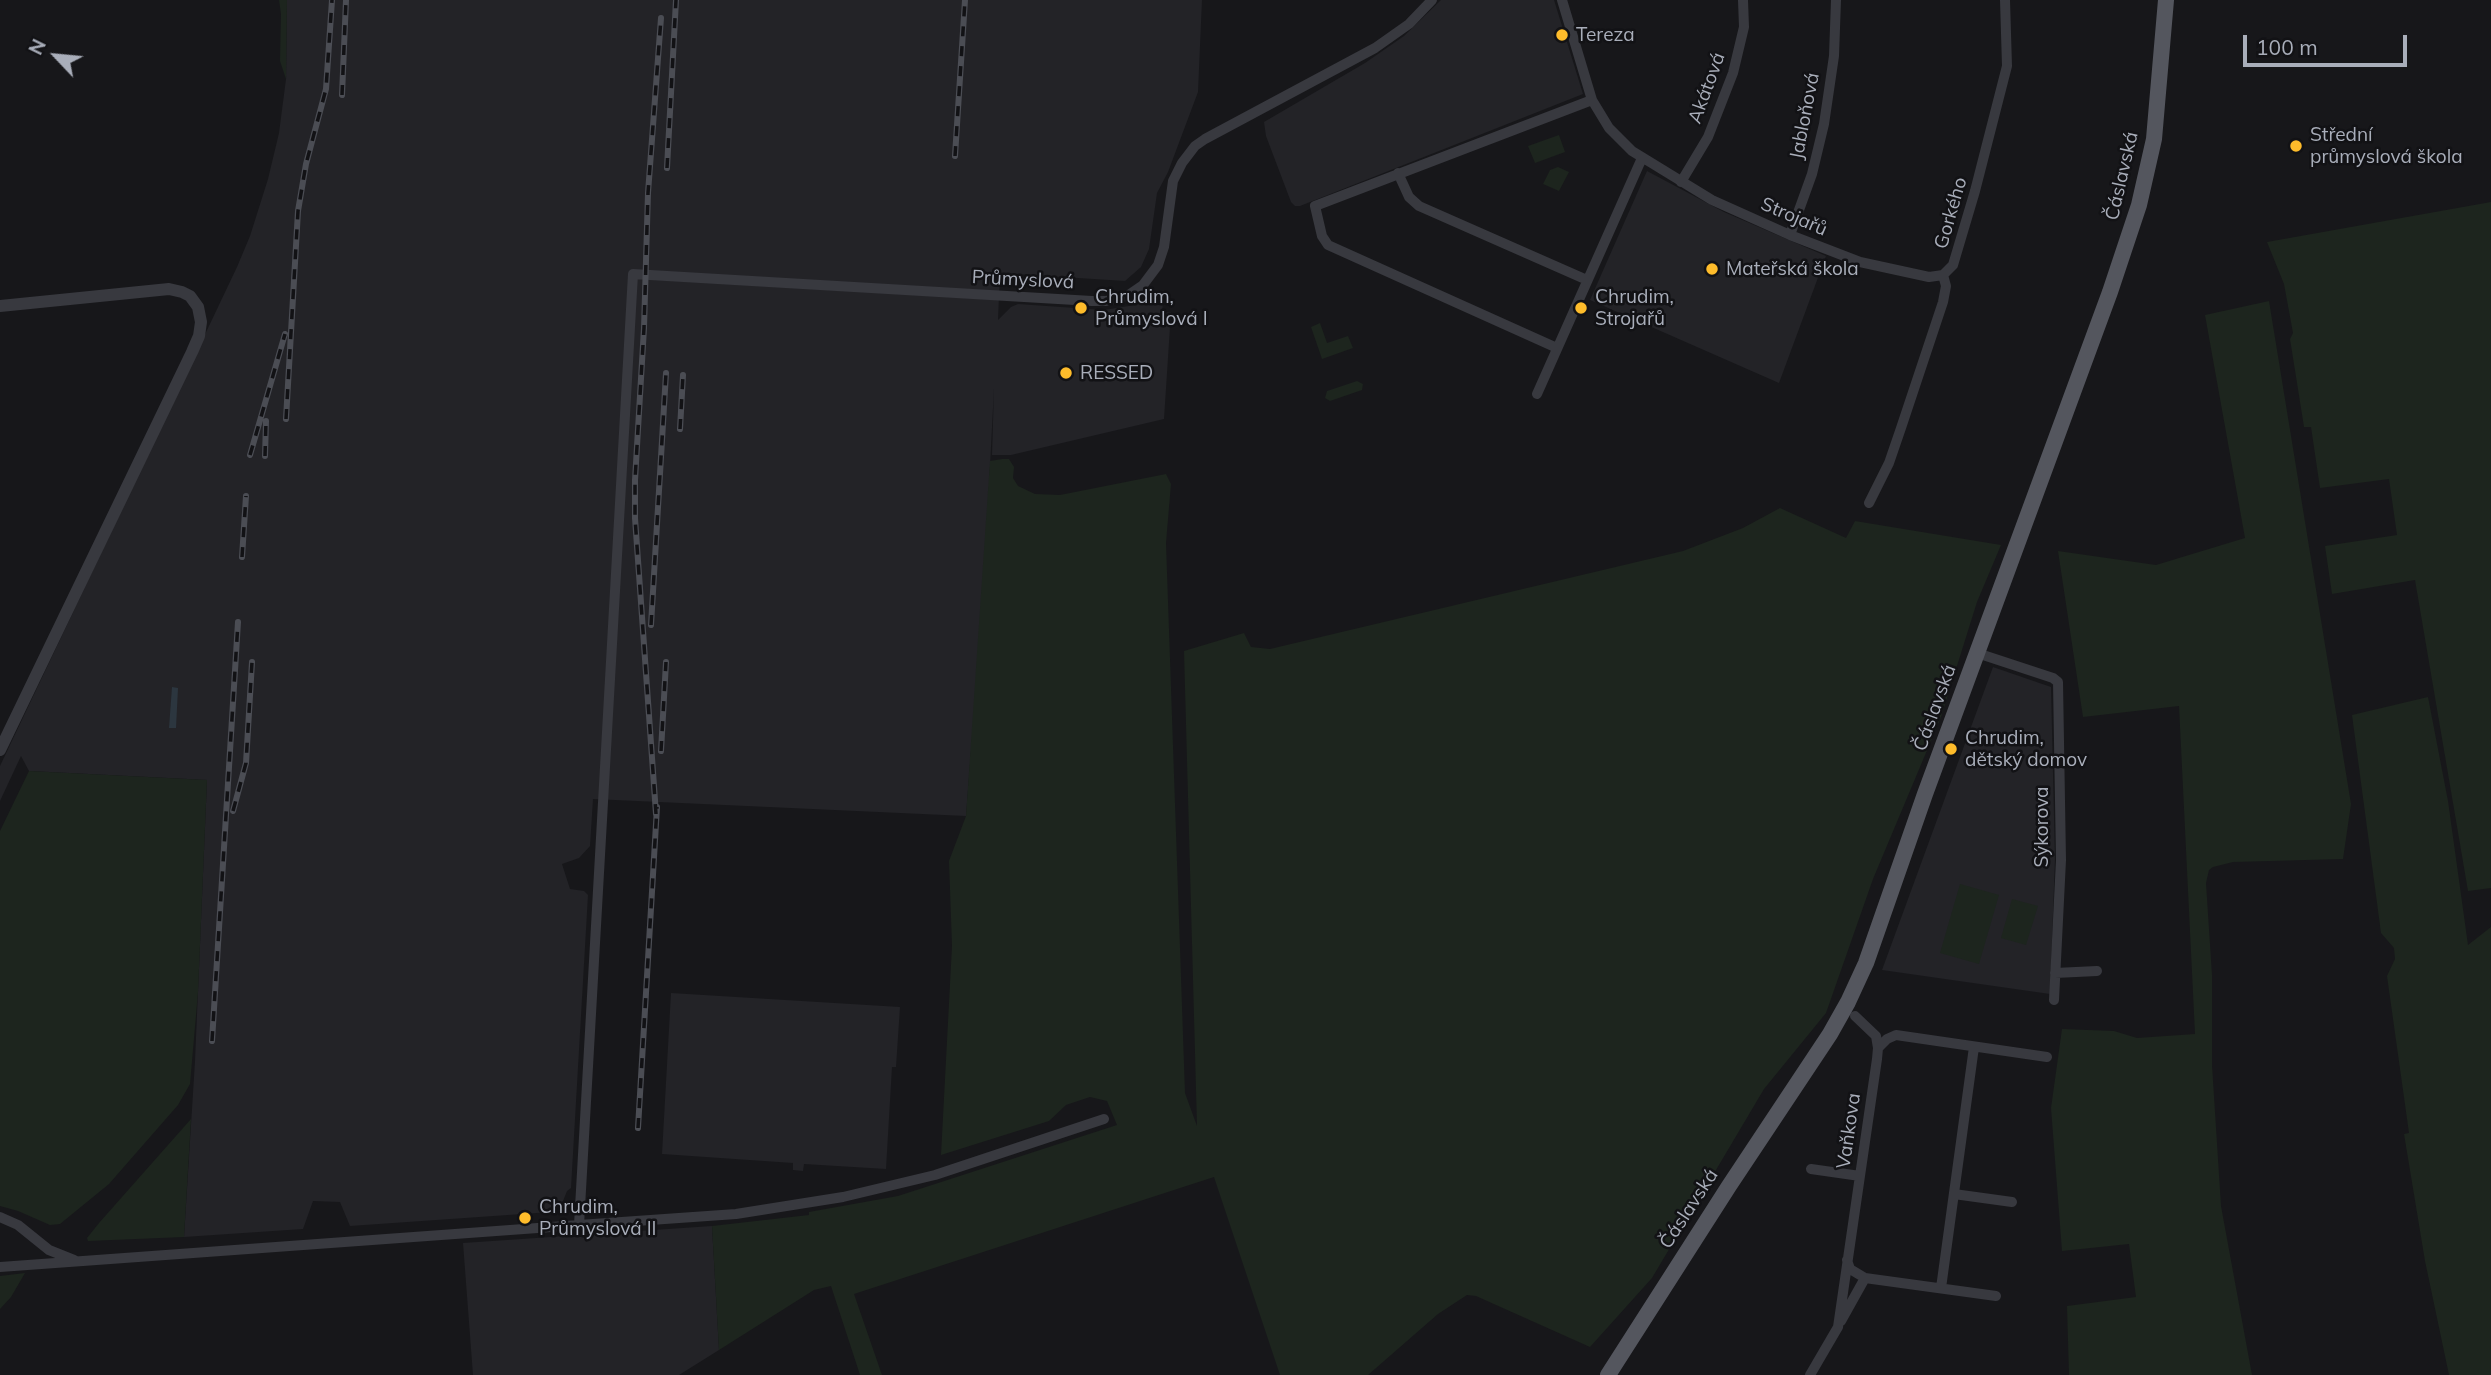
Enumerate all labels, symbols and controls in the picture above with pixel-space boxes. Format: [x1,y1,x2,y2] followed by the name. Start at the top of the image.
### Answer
[21,21,91,91] north arrow
[2246,21,2410,65] scale bar
[1576,24,1635,46] place label: Tereza
[1554,27,1570,43] marker: Tereza
[2256,34,2318,60] text: 100 m
[23,35,51,59] text: N
[1684,49,1730,127] street label: Akátová
[1785,71,1825,161] street label: Jabloňová
[2310,124,2463,168] place label: Střední průmyslová škola
[2101,130,2143,222] street label: Čáslavská
[2288,138,2304,154] marker: Střední průmyslová škola
[1930,175,1972,251] street label: Gorkého
[1757,193,1831,241] street label: Strojařů
[1726,258,1859,280] place label: Mateřská škola
[1704,261,1720,277] marker: Mateřská škola
[971,266,1075,294] street label: Průmyslová
[1095,286,1208,330] place label: Chrudim, Průmyslová I
[1595,286,1674,330] place label: Chrudim, Strojařů
[1073,300,1089,316] marker: Chrudim, Průmyslová I
[1573,300,1589,316] marker: Chrudim, Strojařů
[1080,362,1153,384] place label: RESSED
[1058,365,1074,381] marker: RESSED
[1909,662,1961,754] street label: Čáslavská
[1965,727,2087,771] place label: Chrudim, dětský domov
[1943,741,1959,757] marker: Chrudim, dětský domov
[2031,787,2053,867] street label: Sýkorova
[1832,1092,1866,1170] street label: Vaňkova
[1655,1165,1723,1253] street label: Čáslavská
[539,1196,656,1240] place label: Chrudim, Průmyslová II
[517,1210,533,1226] marker: Chrudim, Průmyslová II

